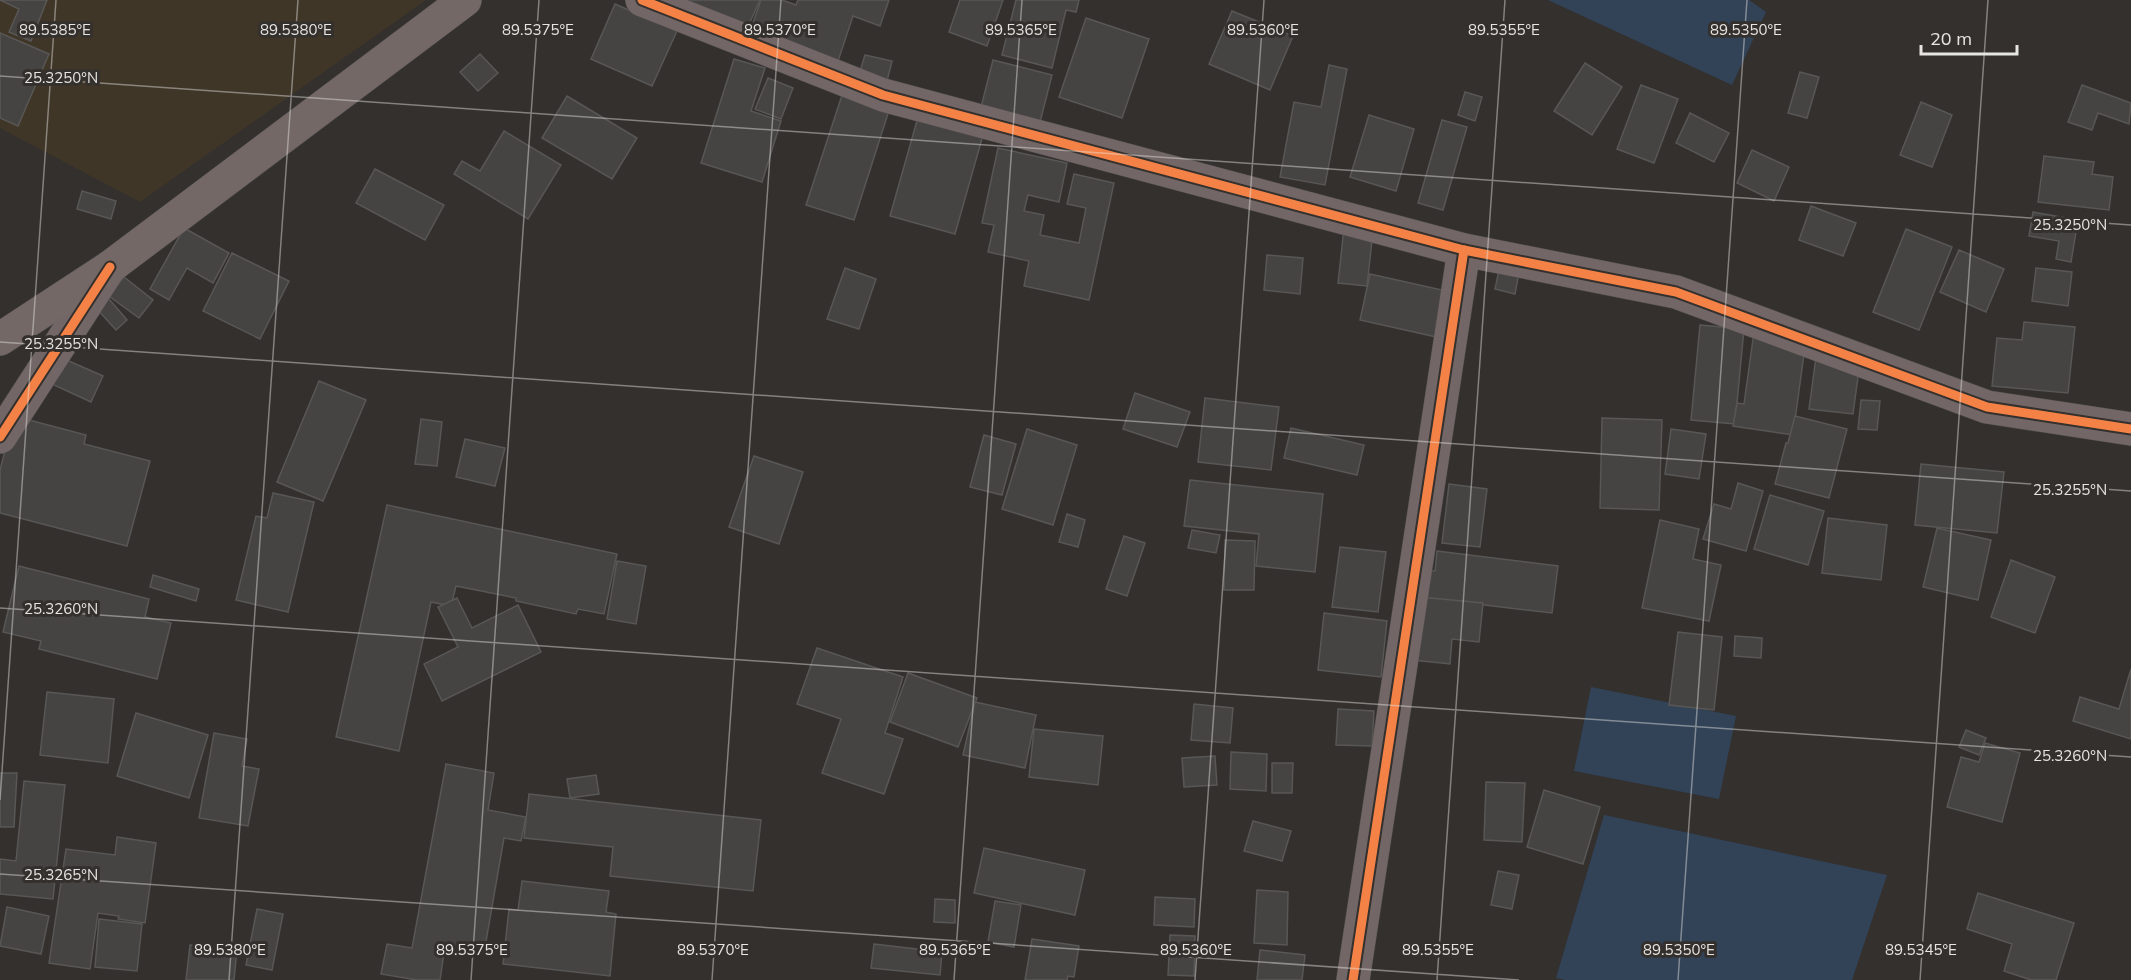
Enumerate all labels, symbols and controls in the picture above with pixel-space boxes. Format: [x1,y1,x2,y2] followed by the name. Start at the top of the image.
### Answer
[1921,18,2017,56] scale bar
[19,20,91,39] text: 89.5385°E
[260,20,332,39] text: 89.5380°E
[502,20,574,39] text: 89.5375°E
[744,20,816,39] text: 89.5370°E
[985,20,1057,39] text: 89.5365°E
[1227,20,1299,39] text: 89.5360°E
[1468,20,1540,39] text: 89.5355°E
[1710,20,1782,39] text: 89.5350°E
[1930,27,1972,50] text: 20 m
[24,68,98,87] text: 25.3250°N
[2033,215,2107,234] text: 25.3250°N
[24,334,98,353] text: 25.3255°N
[2033,480,2107,499] text: 25.3255°N
[24,599,98,618] text: 25.3260°N
[2033,746,2107,765] text: 25.3260°N
[24,865,98,884] text: 25.3265°N
[194,940,266,959] text: 89.5380°E
[436,940,508,959] text: 89.5375°E
[677,940,749,959] text: 89.5370°E
[919,940,991,959] text: 89.5365°E
[1160,940,1232,959] text: 89.5360°E
[1402,940,1474,959] text: 89.5355°E
[1643,940,1715,959] text: 89.5350°E
[1885,940,1957,959] text: 89.5345°E

